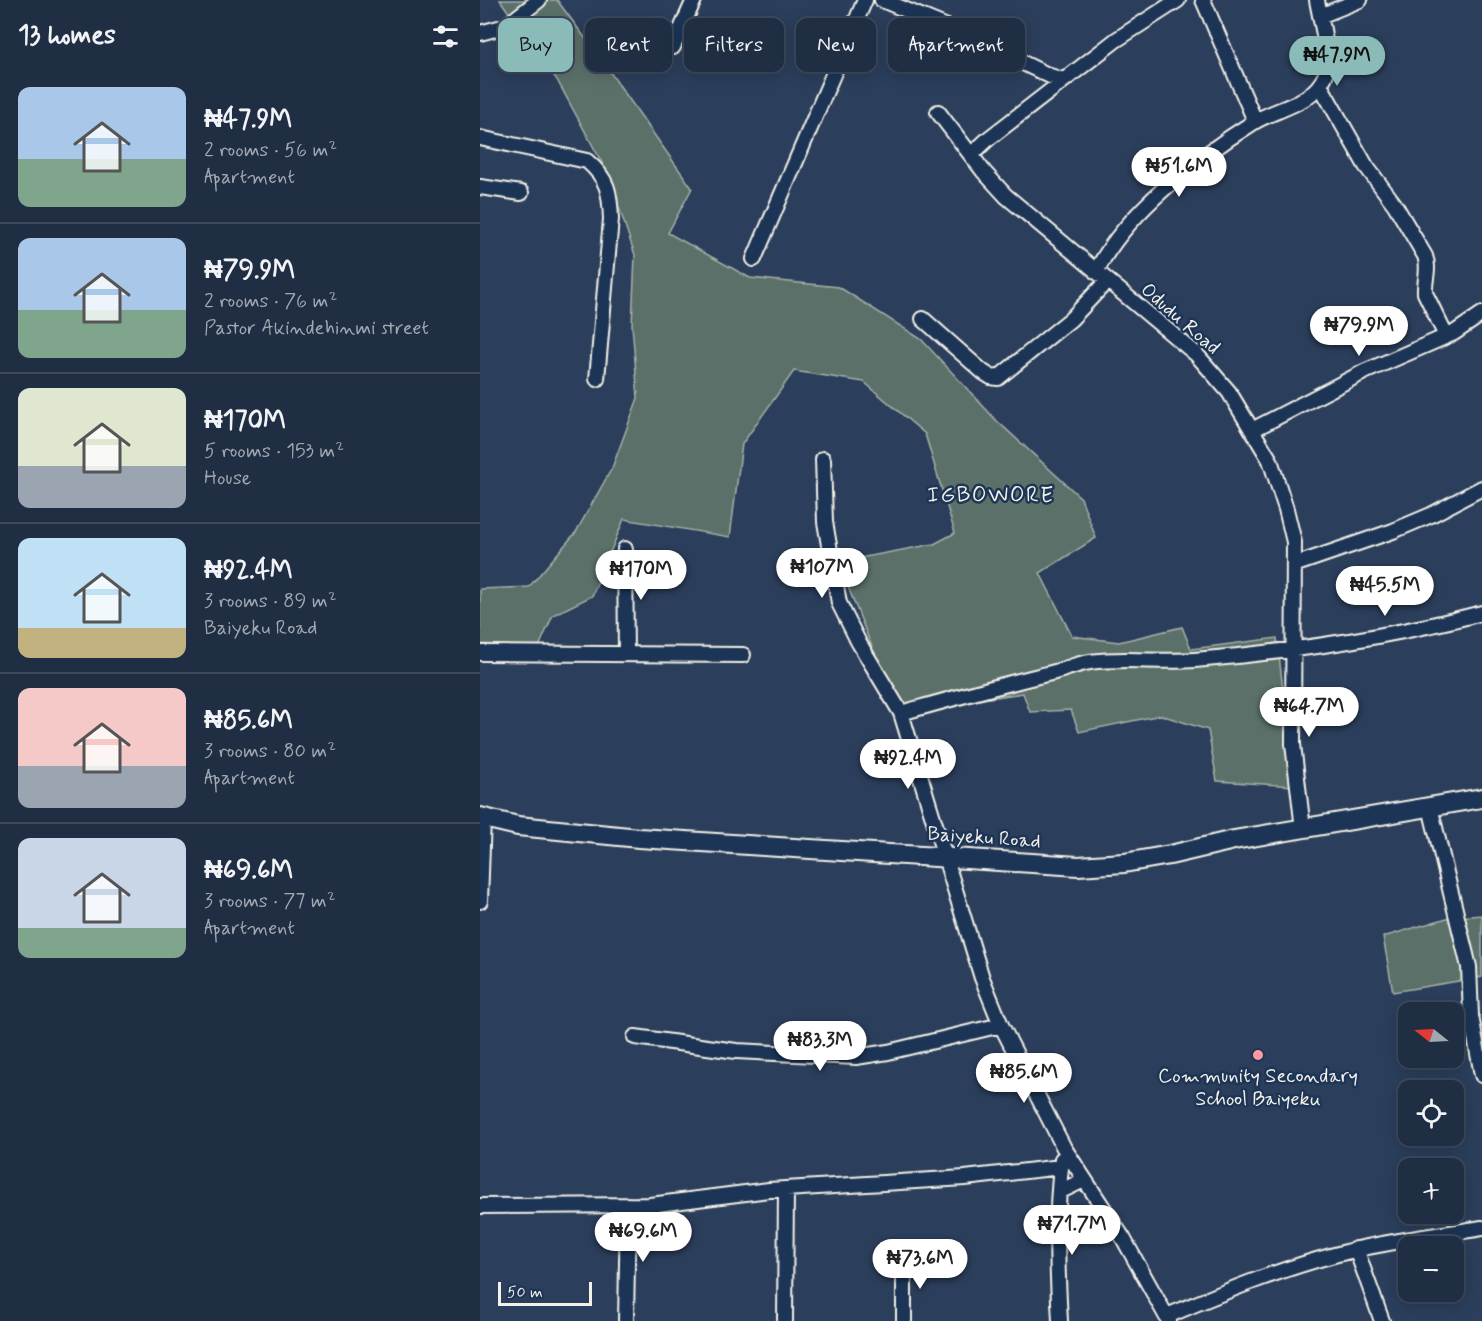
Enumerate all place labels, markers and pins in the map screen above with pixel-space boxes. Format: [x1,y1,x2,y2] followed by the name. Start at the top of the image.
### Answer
[1288,36,1386,87] pin: ₦47.9M
[1130,147,1228,198] pin: ₦51.6M
[1310,306,1408,357] pin: ₦79.9M
[780,548,864,599] pin: ₦107M
[599,550,683,601] pin: ₦170M
[1336,566,1434,617] pin: ₦45.5M
[1260,687,1358,738] pin: ₦64.7M
[859,739,957,790] pin: ₦92.4M
[771,1021,869,1072] pin: ₦83.3M
[1251,1048,1265,1062] marker: Community Secondary School Baiyeku
[975,1053,1073,1104] pin: ₦85.6M
[1158,1063,1358,1113] place label: Community Secondary School Baiyeku
[1023,1205,1121,1256] pin: ₦71.7M
[594,1212,692,1263] pin: ₦69.6M
[871,1239,969,1290] pin: ₦73.6M

